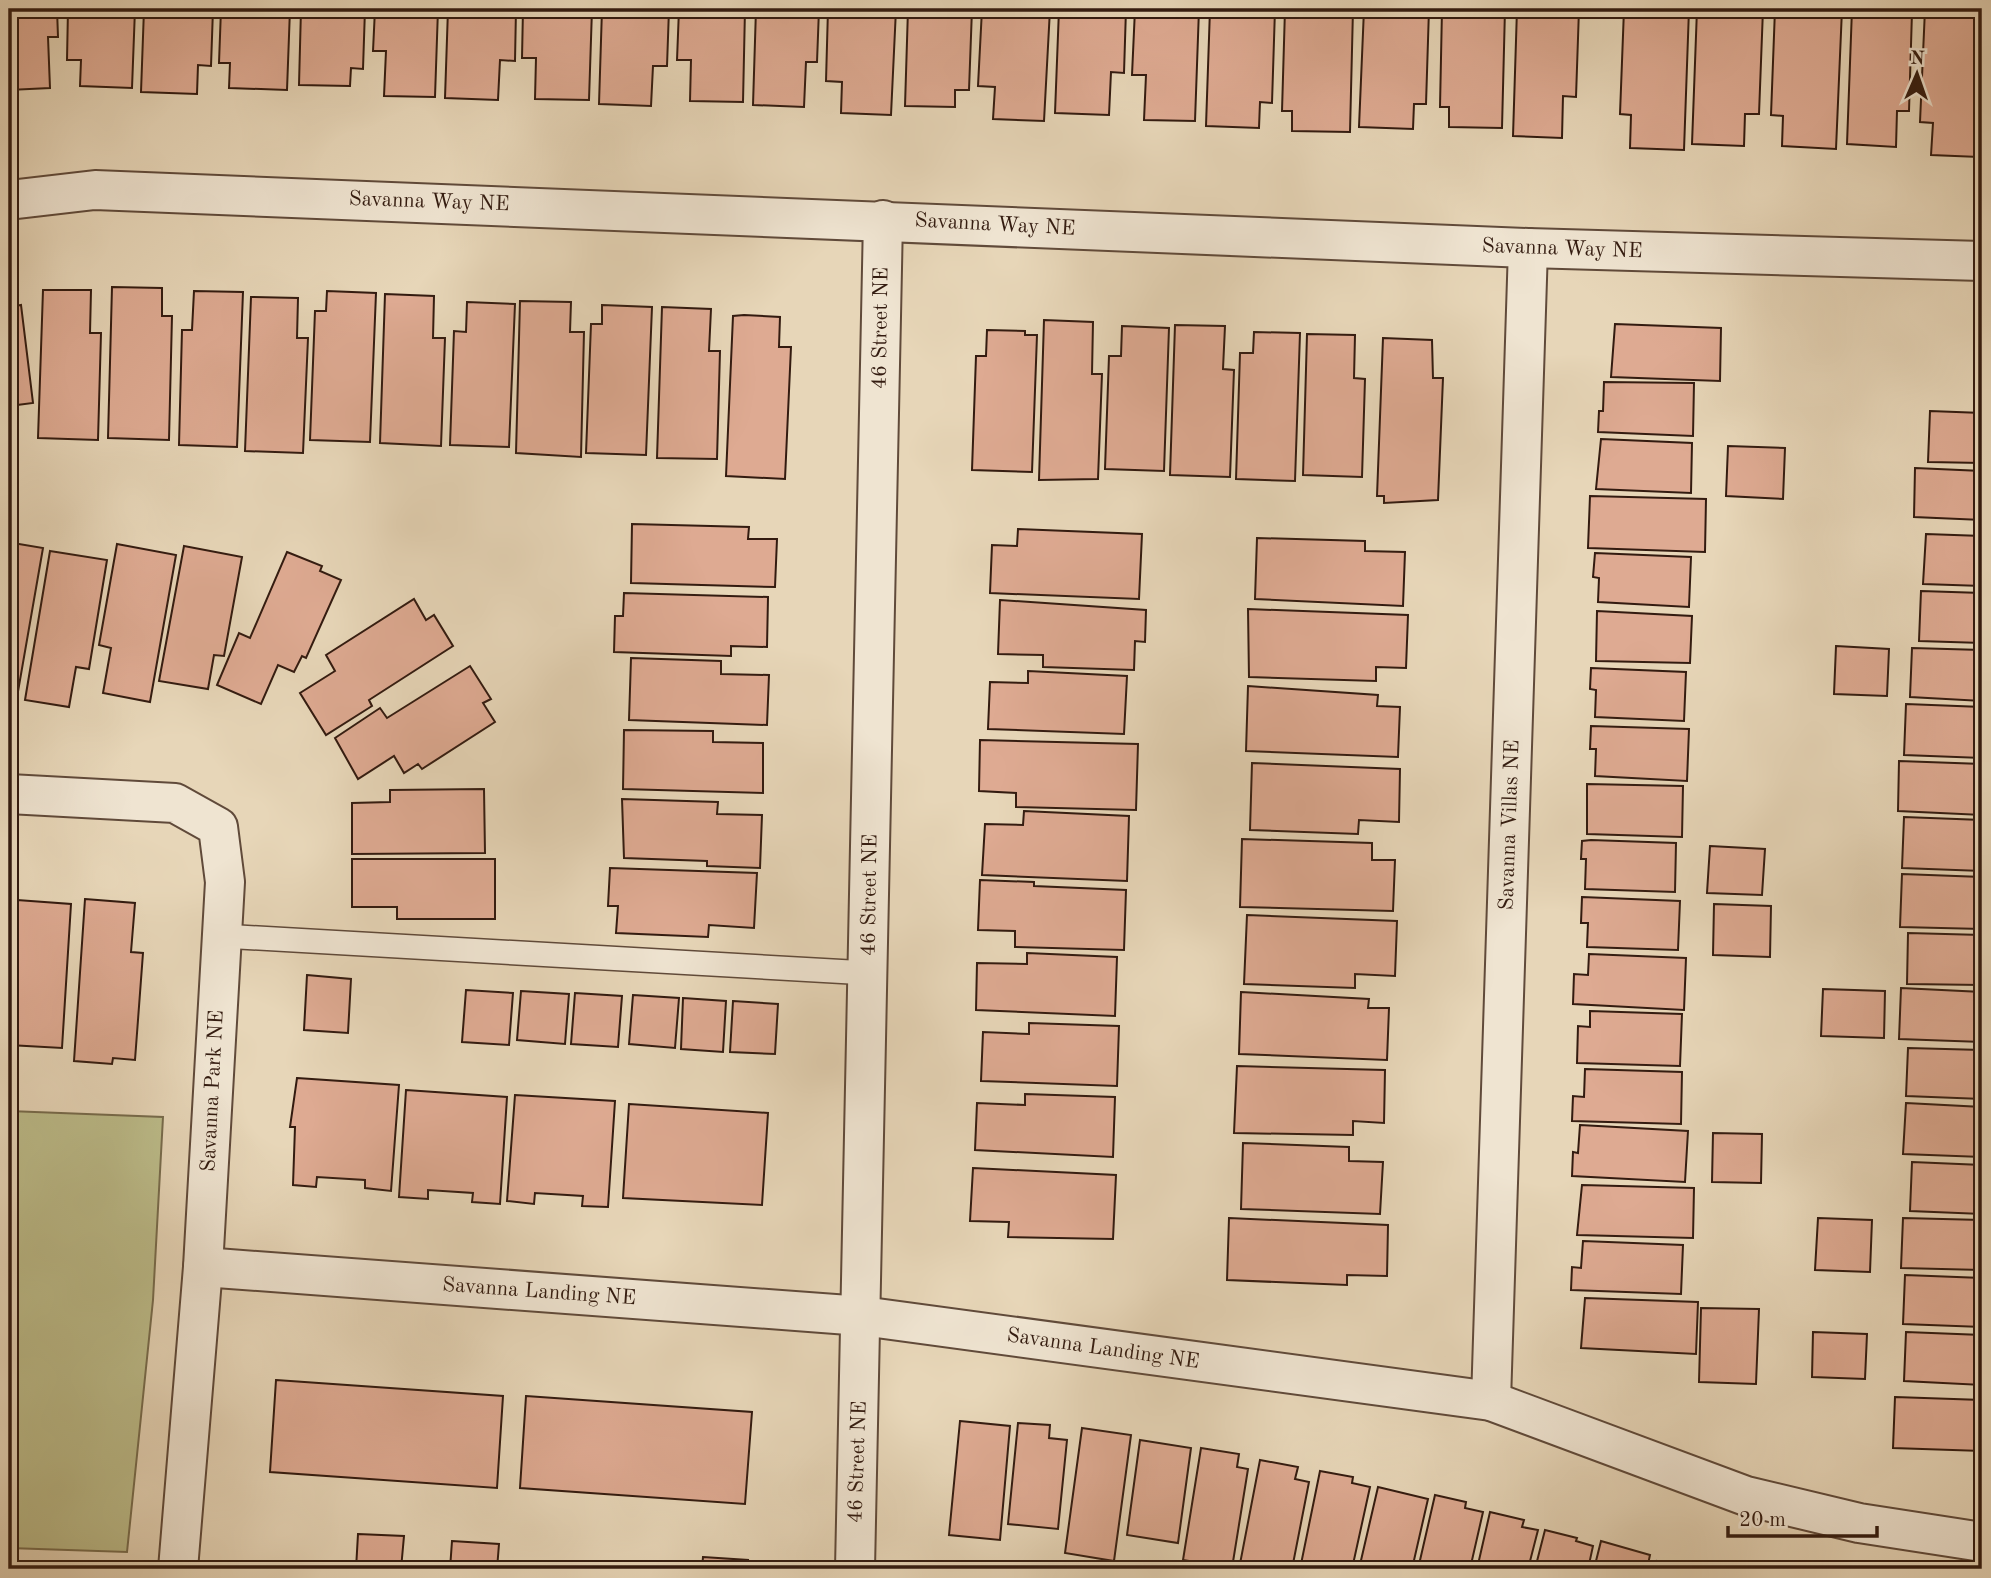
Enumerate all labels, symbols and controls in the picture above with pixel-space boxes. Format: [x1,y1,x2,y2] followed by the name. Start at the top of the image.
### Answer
[1882,38,1952,108] north arrow
[1910,50,1926,69] text: N
[348,189,510,215] street label: Savanna Way NE
[914,210,1076,240] street label: Savanna Way NE
[1481,236,1643,262] street label: Savanna Way NE
[869,267,893,389] street label: 46 Street NE
[1497,739,1523,911] street label: Savanna Villas NE
[858,834,882,956] street label: 46 Street NE
[198,1009,228,1173] street label: Savanna Park NE
[441,1275,637,1309] street label: Savanna Landing NE
[1005,1325,1201,1373] street label: Savanna Landing NE
[845,1400,871,1524] street label: 46 Street NE
[1728,1494,1877,1538] scale bar
[1739,1510,1786,1531] text: 20 m

